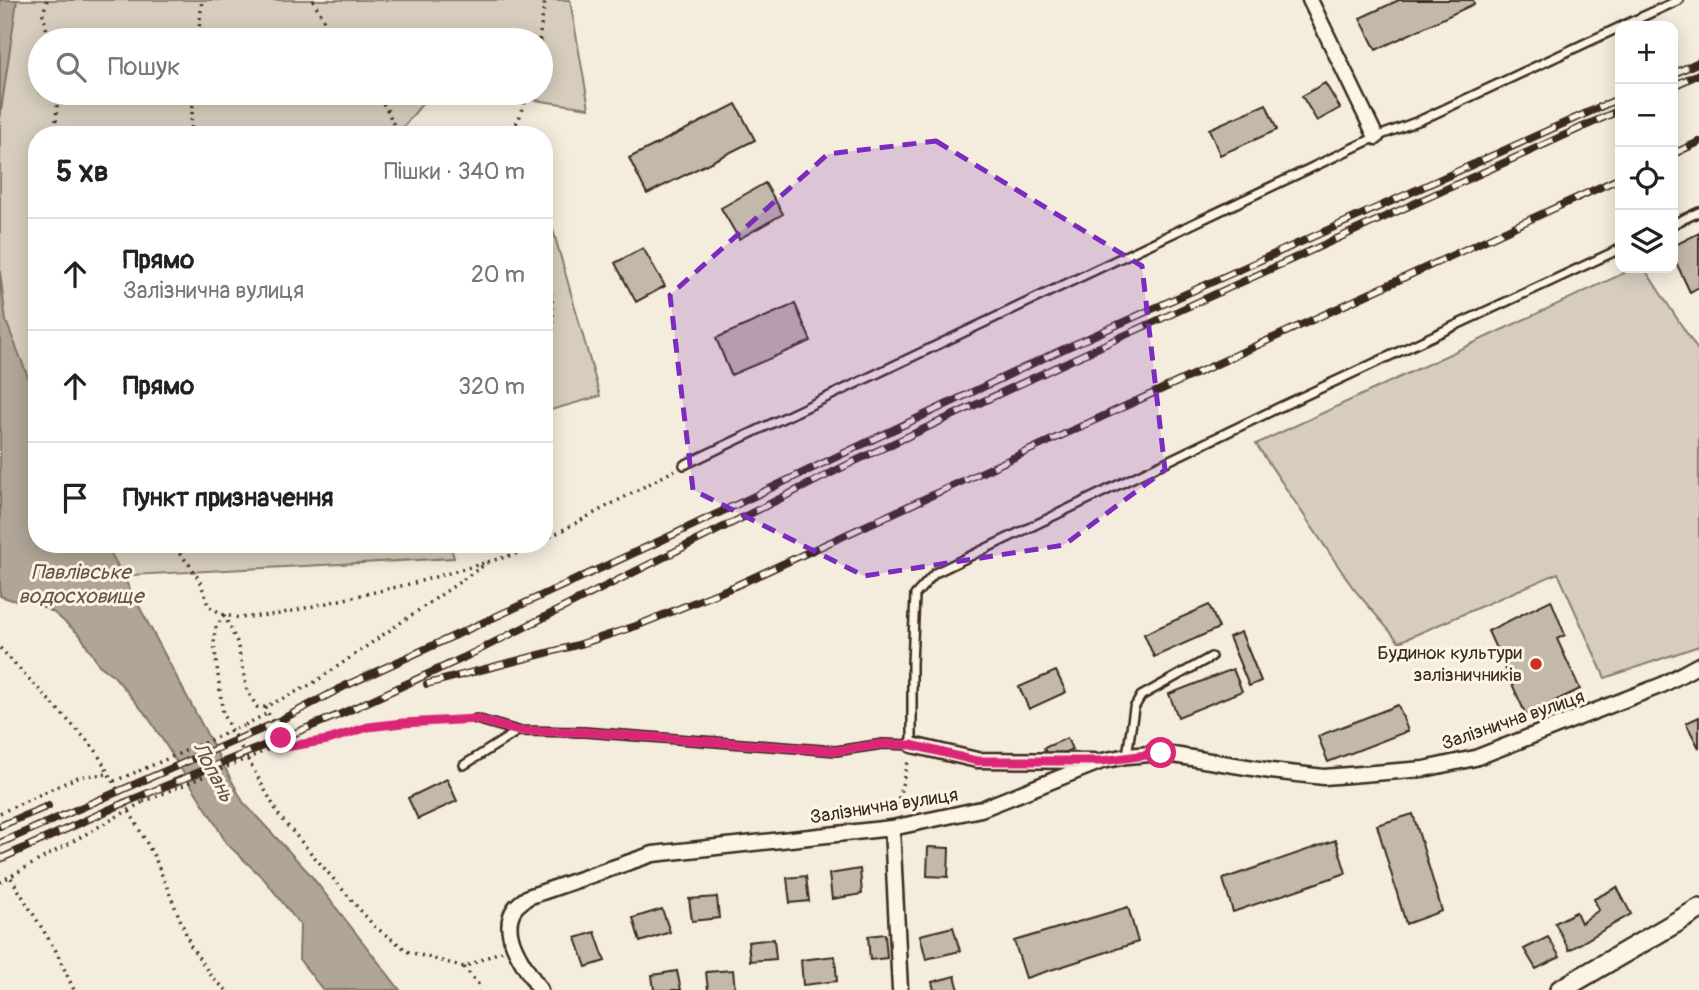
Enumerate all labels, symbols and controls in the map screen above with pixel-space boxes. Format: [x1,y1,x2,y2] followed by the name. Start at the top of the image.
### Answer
[1615,21,1678,273] map controls
[1615,21,1678,84] button: +
[28,28,553,105] search box
[52,48,90,86] icon: search
[108,51,181,83] text: Пошук
[1615,84,1678,147] button: −
[1615,147,1678,210] button: locate
[56,153,109,190] text: 5 хв
[384,157,525,186] text: Пішки · 340 m
[1615,210,1678,273] button: layers
[123,244,194,276] text: Прямо
[56,255,94,293] icon: ahead
[471,260,525,289] text: 20 m
[123,276,304,305] text: Залізнична вулиця
[56,367,94,405] icon: ahead
[123,370,194,402] text: Прямо
[458,372,525,401] text: 320 m
[56,479,94,517] icon: arrive
[123,482,334,514] text: Пункт призначення
[19,559,146,610] water label: Павлівське водосховище
[1377,641,1523,687] place label: Будинок культури залізничників
[1528,656,1544,672] marker: Будинок культури залізничників
[1438,684,1588,756] street label: Залізнична вулиця
[265,722,296,753] route end
[186,737,240,807] water label: Лопань
[1145,737,1176,768] route start
[808,782,960,830] street label: Залізнична вулиця

